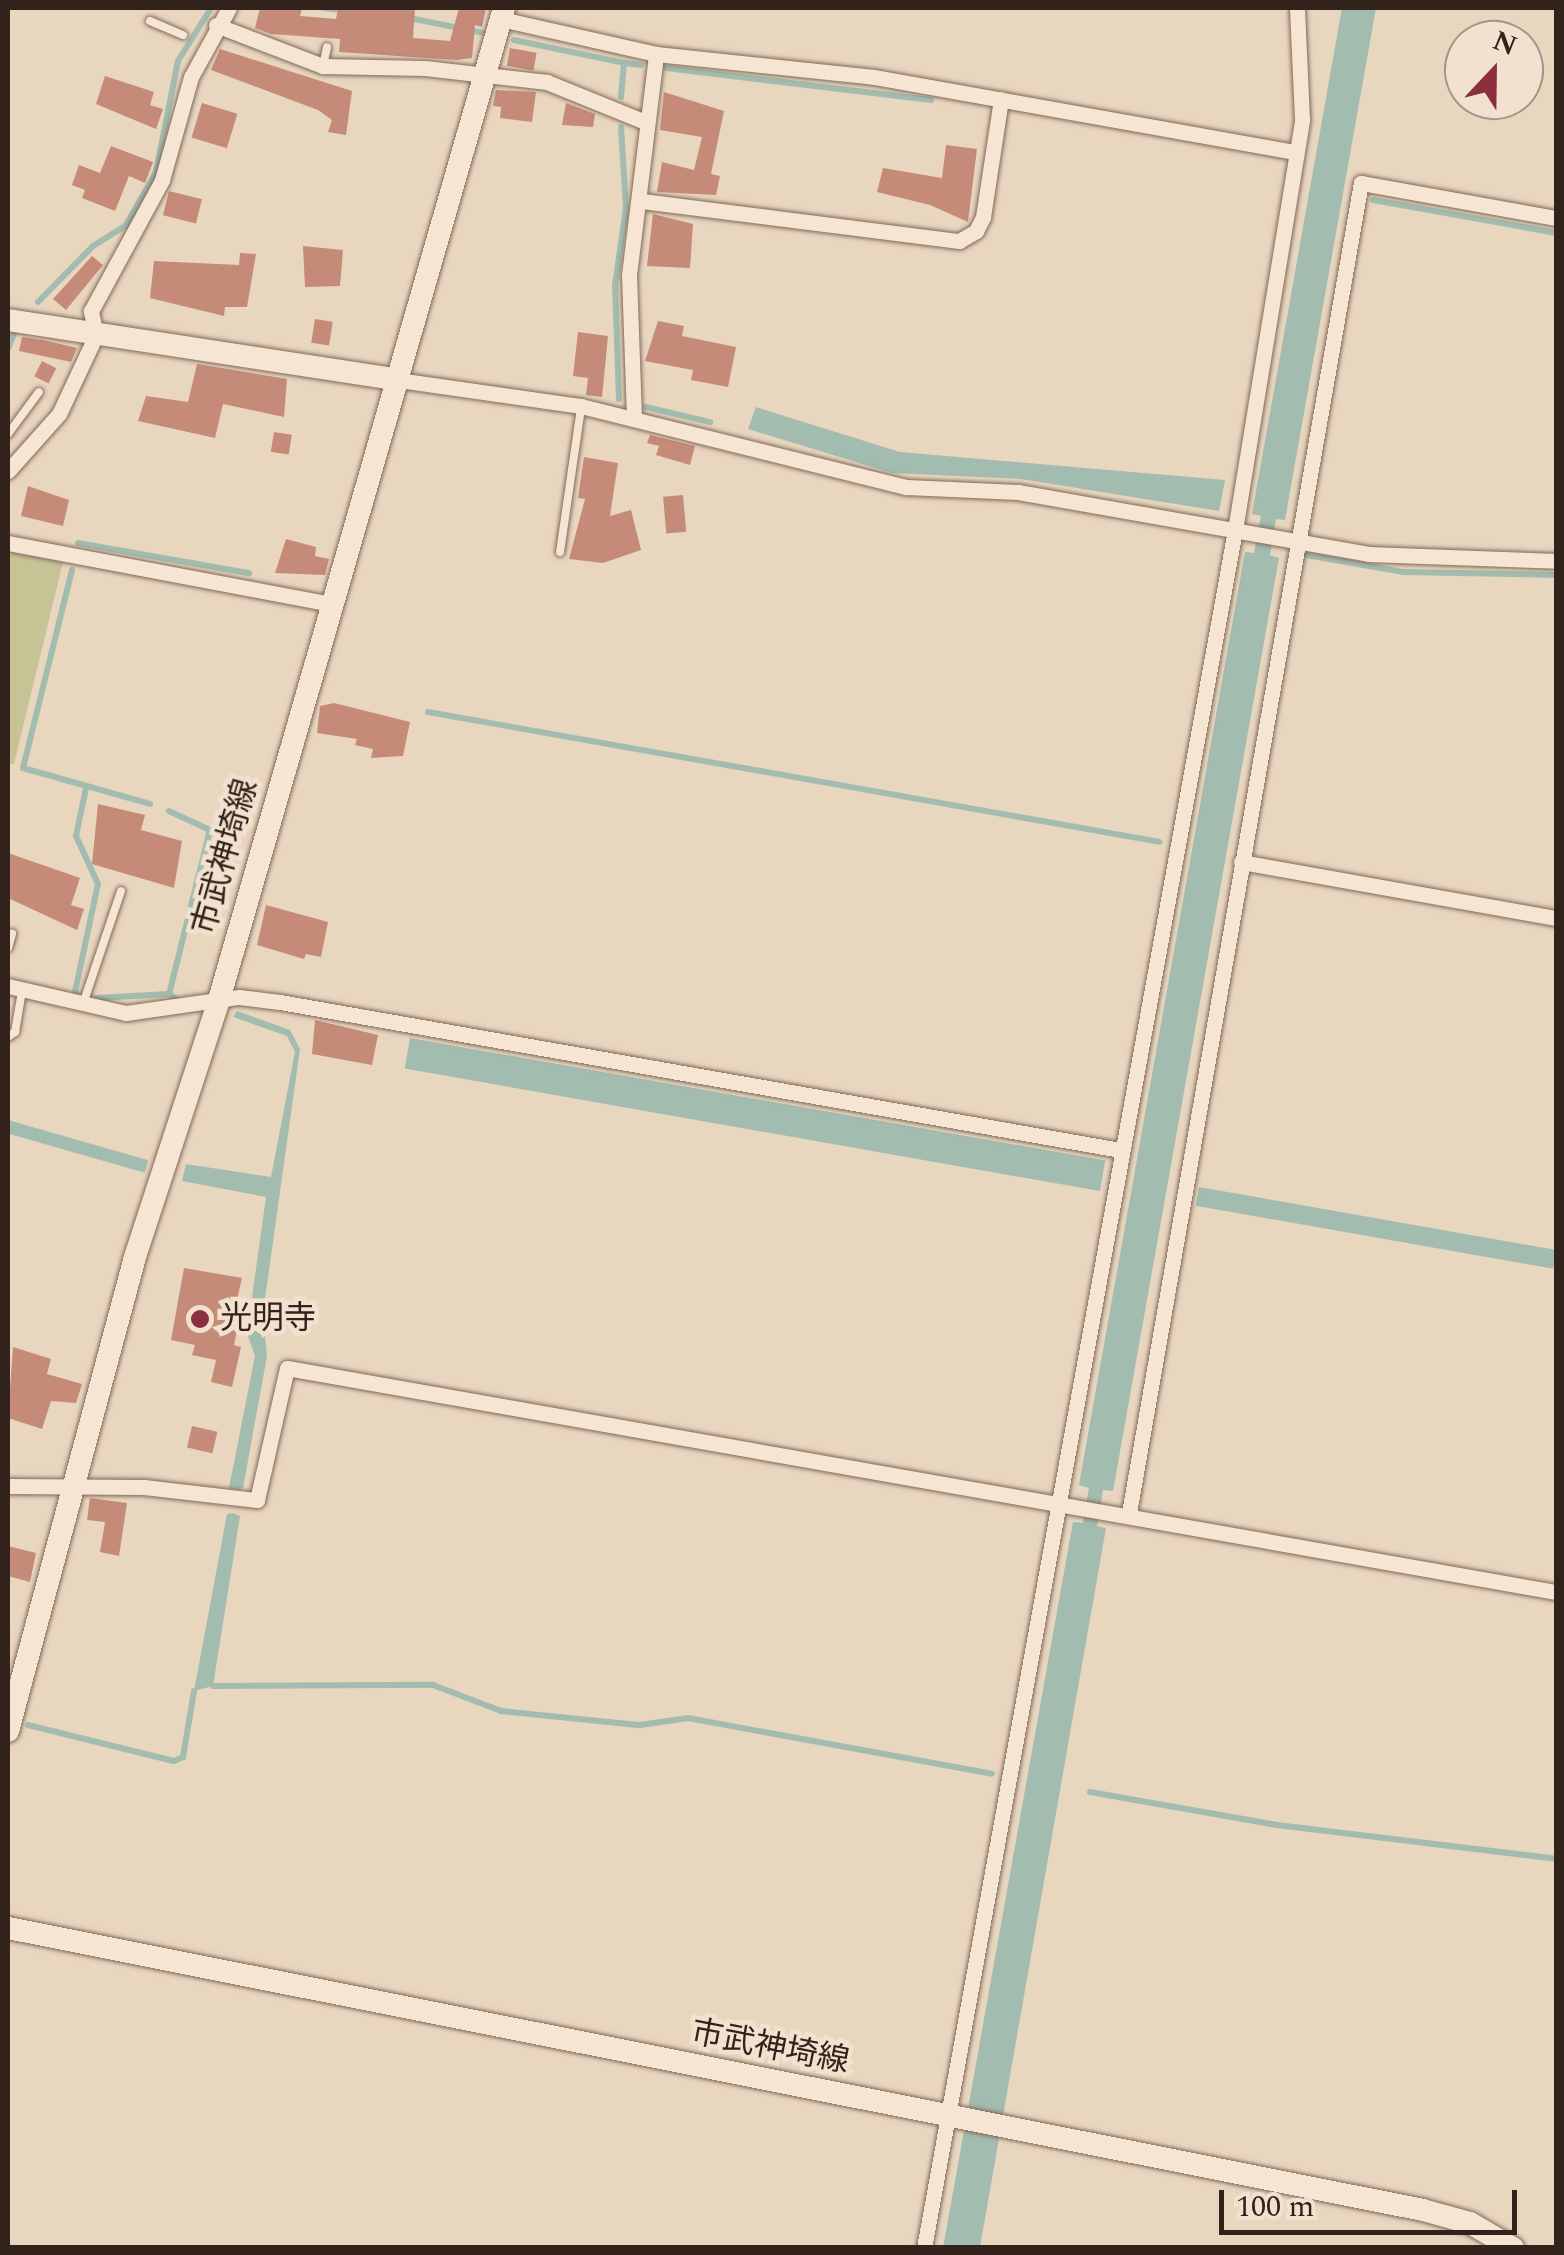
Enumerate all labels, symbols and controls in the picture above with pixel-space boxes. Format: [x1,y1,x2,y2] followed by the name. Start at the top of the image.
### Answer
[1486,19,1523,68] text: N
[1444,20,1544,120] north arrow
[185,775,267,939] street label: 市武神埼線
[220,1300,316,1338] place label: 光明寺
[189,1308,211,1330] marker: 光明寺
[688,2014,852,2082] street label: 市武神埼線
[1224,2170,1522,2232] scale bar
[1236,2184,1314,2230] text: 100 m

